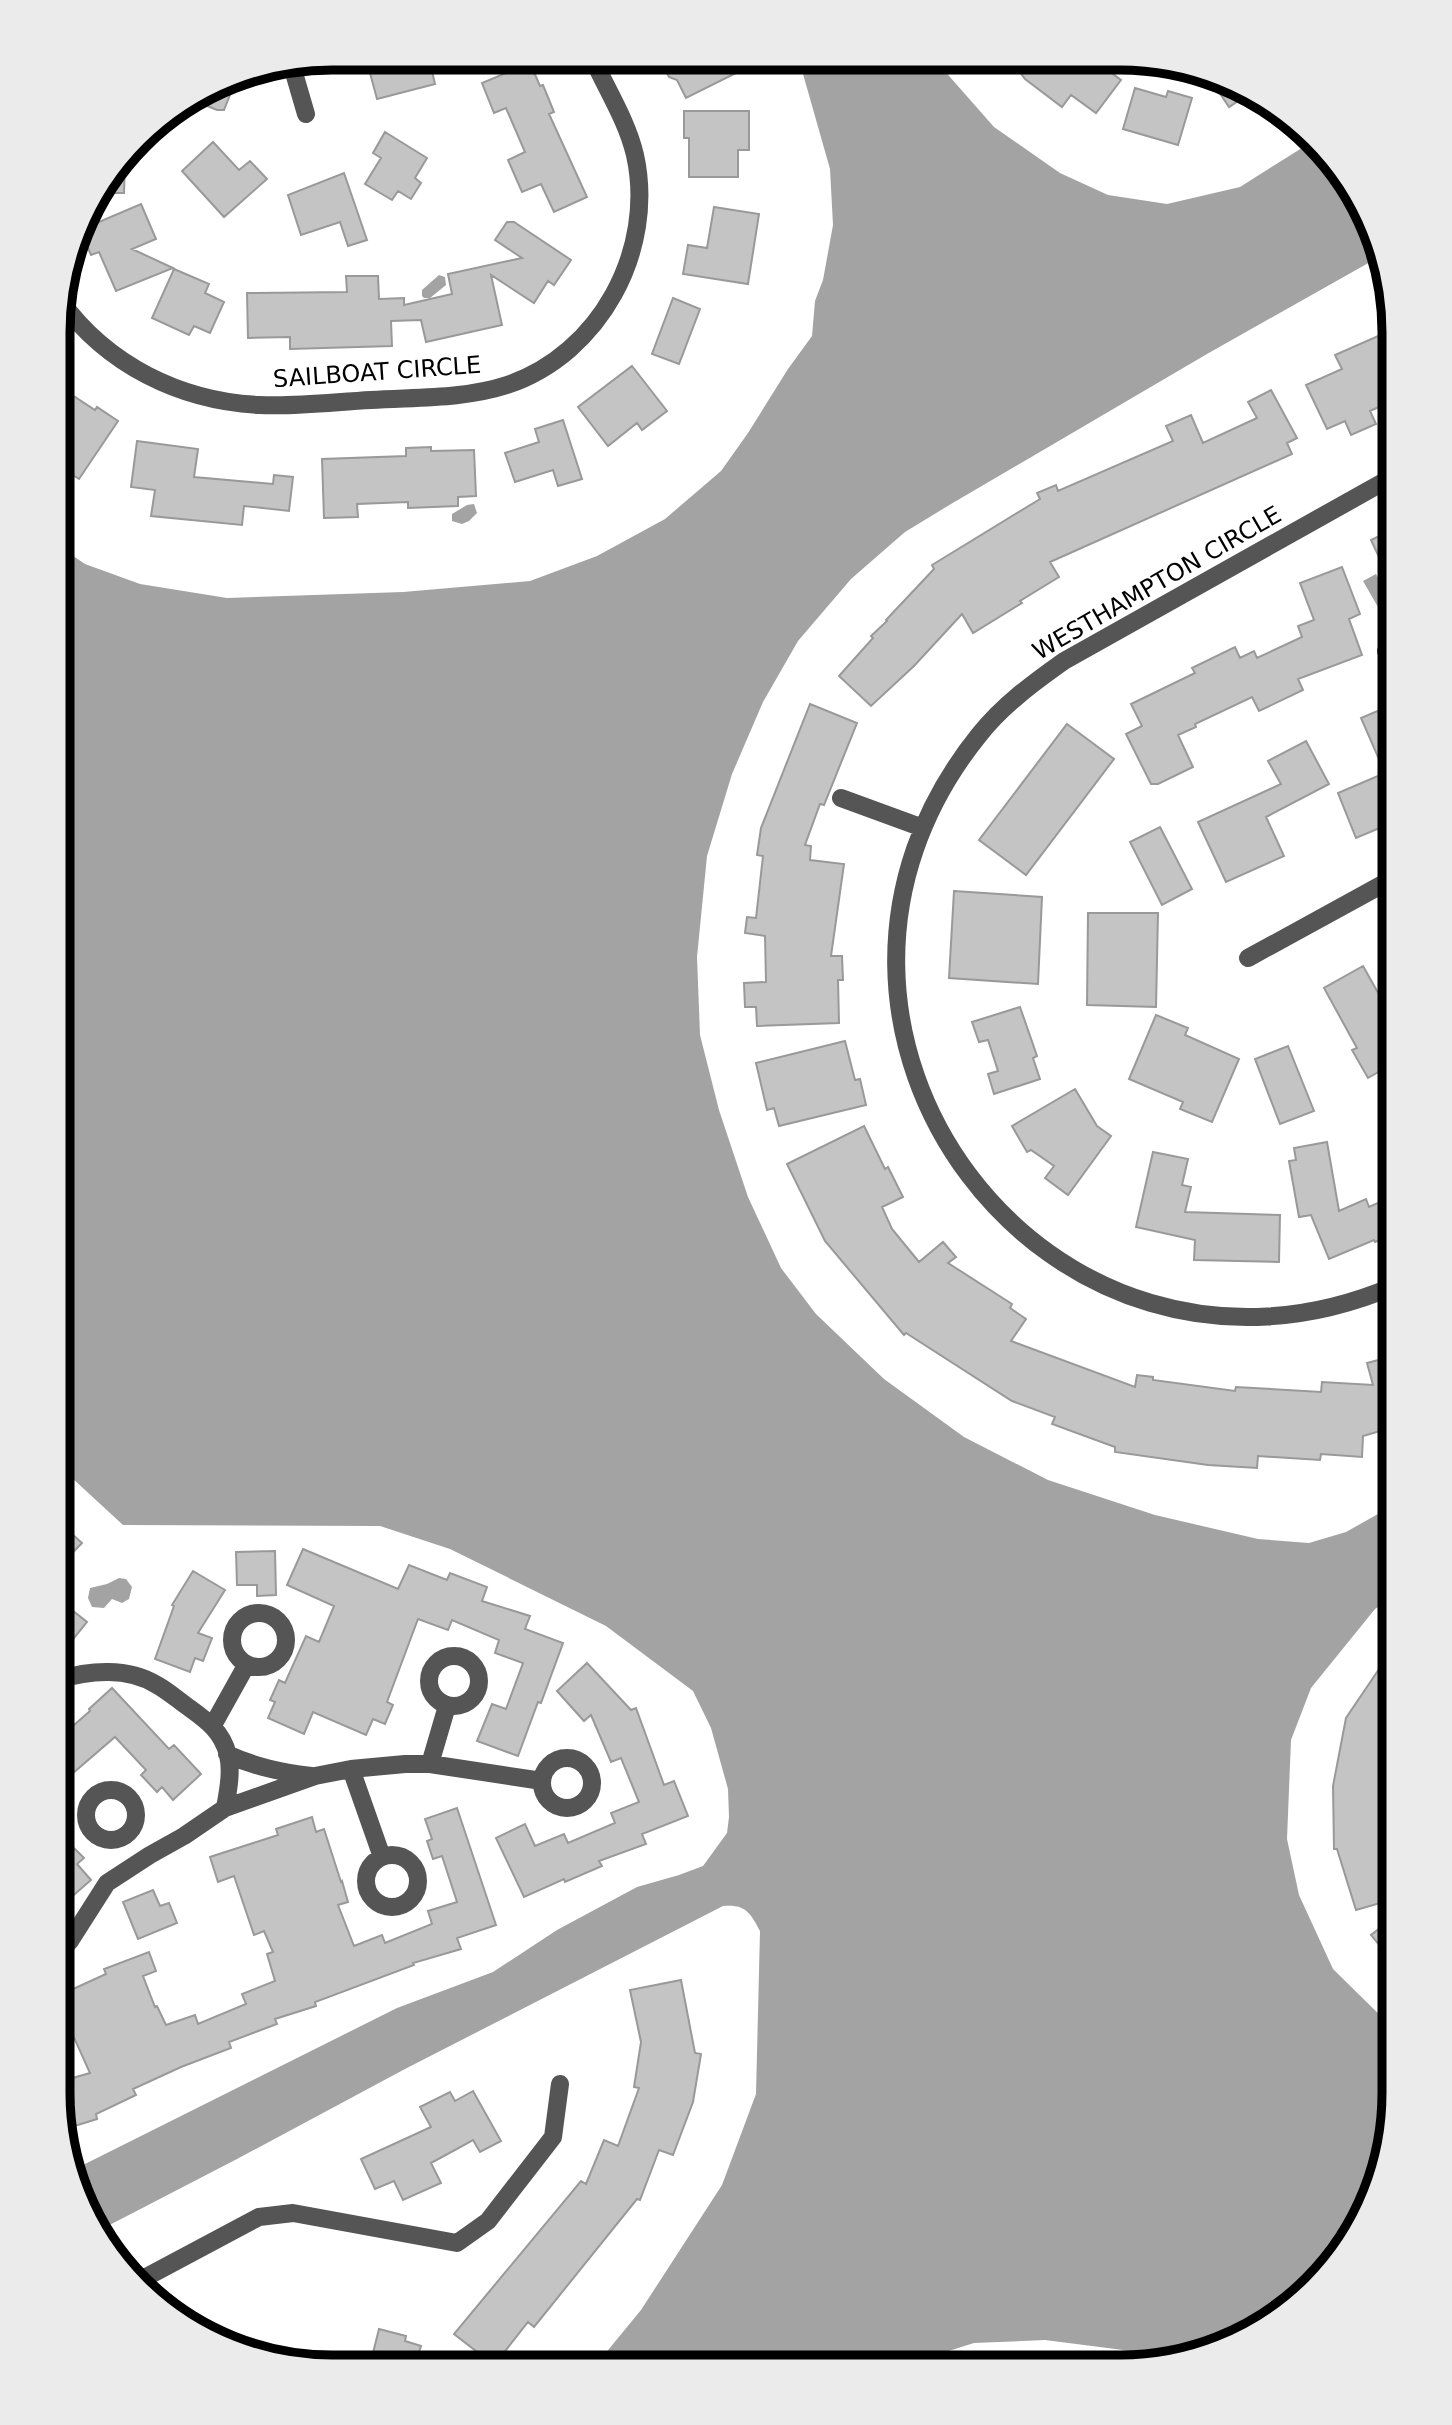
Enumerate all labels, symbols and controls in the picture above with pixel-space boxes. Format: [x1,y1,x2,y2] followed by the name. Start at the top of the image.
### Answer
[272,351,482,393] street label: SAILBOAT CIRCLE
[1028,500,1286,666] street label: WESTHAMPTON CIRCLE

